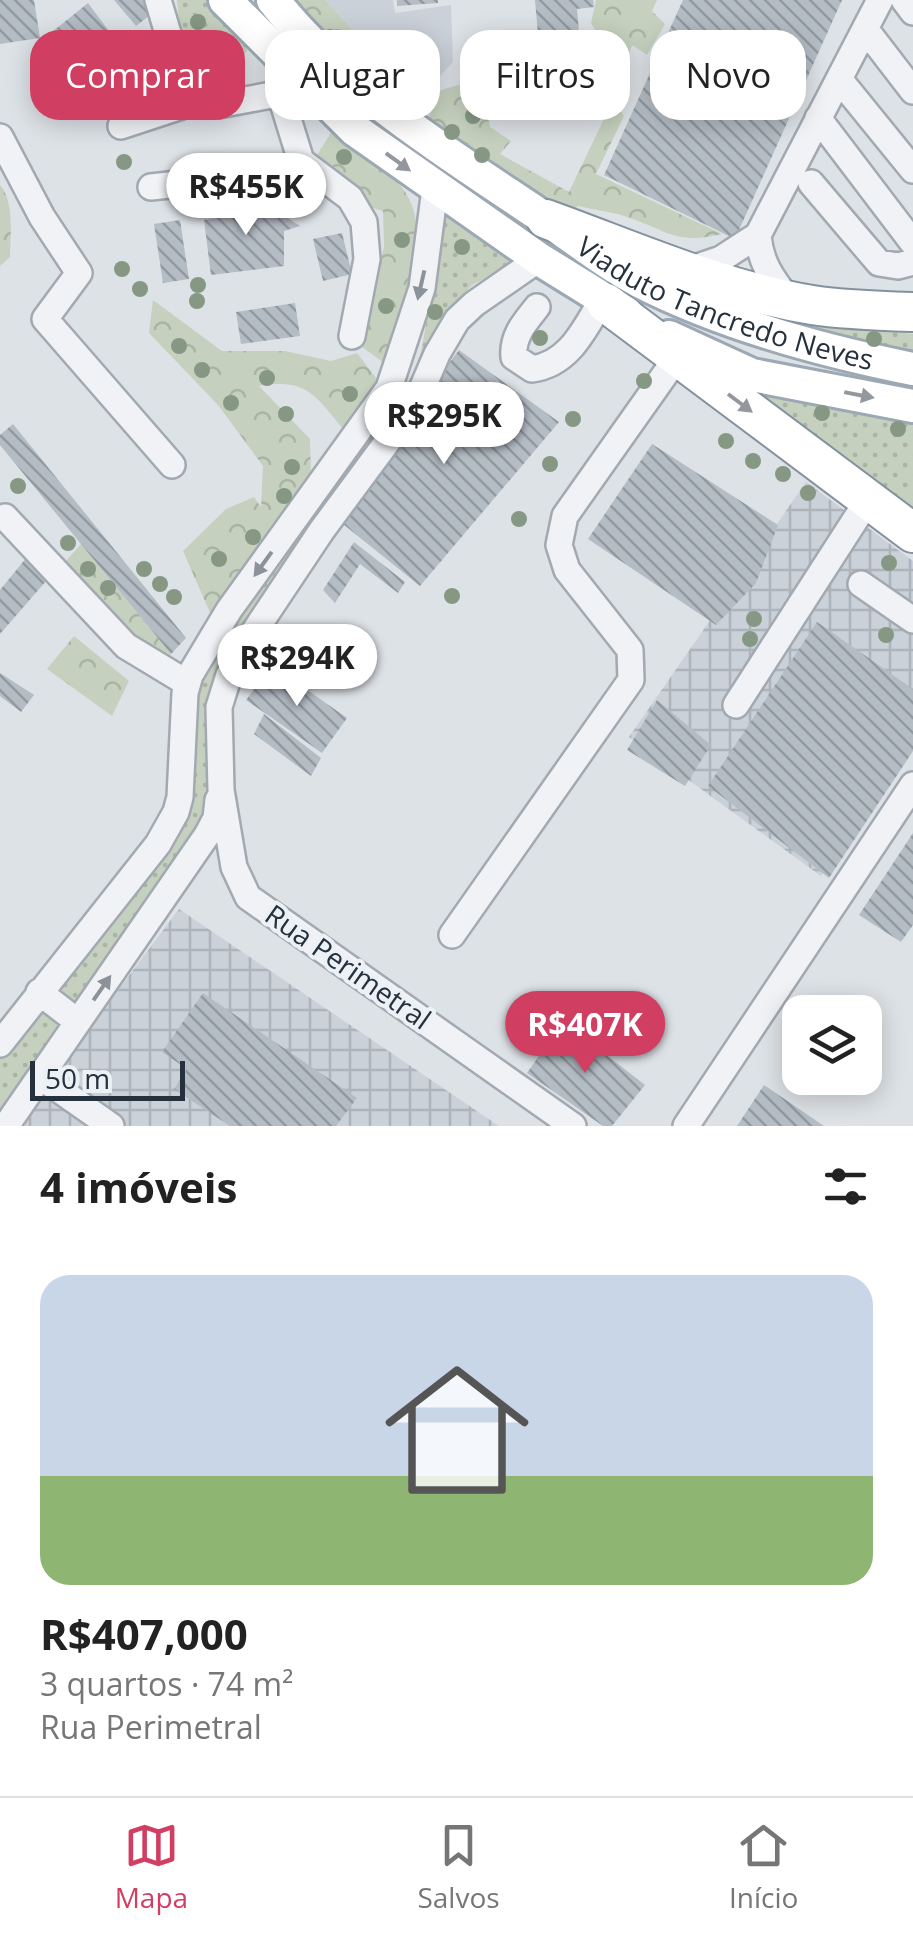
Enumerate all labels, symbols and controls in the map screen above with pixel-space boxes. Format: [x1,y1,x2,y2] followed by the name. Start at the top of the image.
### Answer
[30,30,245,120] chip: Comprar
[265,30,440,120] chip: Alugar
[460,30,630,120] chip: Filtros
[650,30,806,120] chip: Novo
[385,152,411,171] one-way arrow
[165,153,327,238] pin: R$455K
[188,164,304,207] text: R$455K
[570,227,877,378] street label: Viaduto Tancredo Neves
[413,270,428,301] one-way arrow
[363,382,525,467] pin: R$295K
[844,388,875,404] one-way arrow
[386,393,502,436] text: R$295K
[727,393,753,413] one-way arrow
[253,551,273,578] one-way arrow
[216,624,378,709] pin: R$294K
[239,635,355,678] text: R$294K
[258,895,439,1037] street label: Rua Perimetral
[92,975,111,1002] one-way arrow
[504,991,666,1076] pin: R$407K
[782,995,882,1095] map controls
[782,995,882,1095] button: layers
[527,1002,643,1045] text: R$407K
[30,1056,185,1100] scale bar
[45,1059,110,1097] text: 50 m
[40,1158,237,1215] text: 4 imóveis
[818,1159,873,1214] icon: filters
[367,1340,547,1520] icon: home
[40,1605,248,1662] text: R$407,000
[40,1662,293,1705] text: 3 quartos · 74 m²
[40,1705,262,1748] text: Rua Perimetral
[115,1818,188,1916] tab: Mapa
[417,1818,500,1916] tab: Salvos
[729,1818,798,1916] tab: Início

